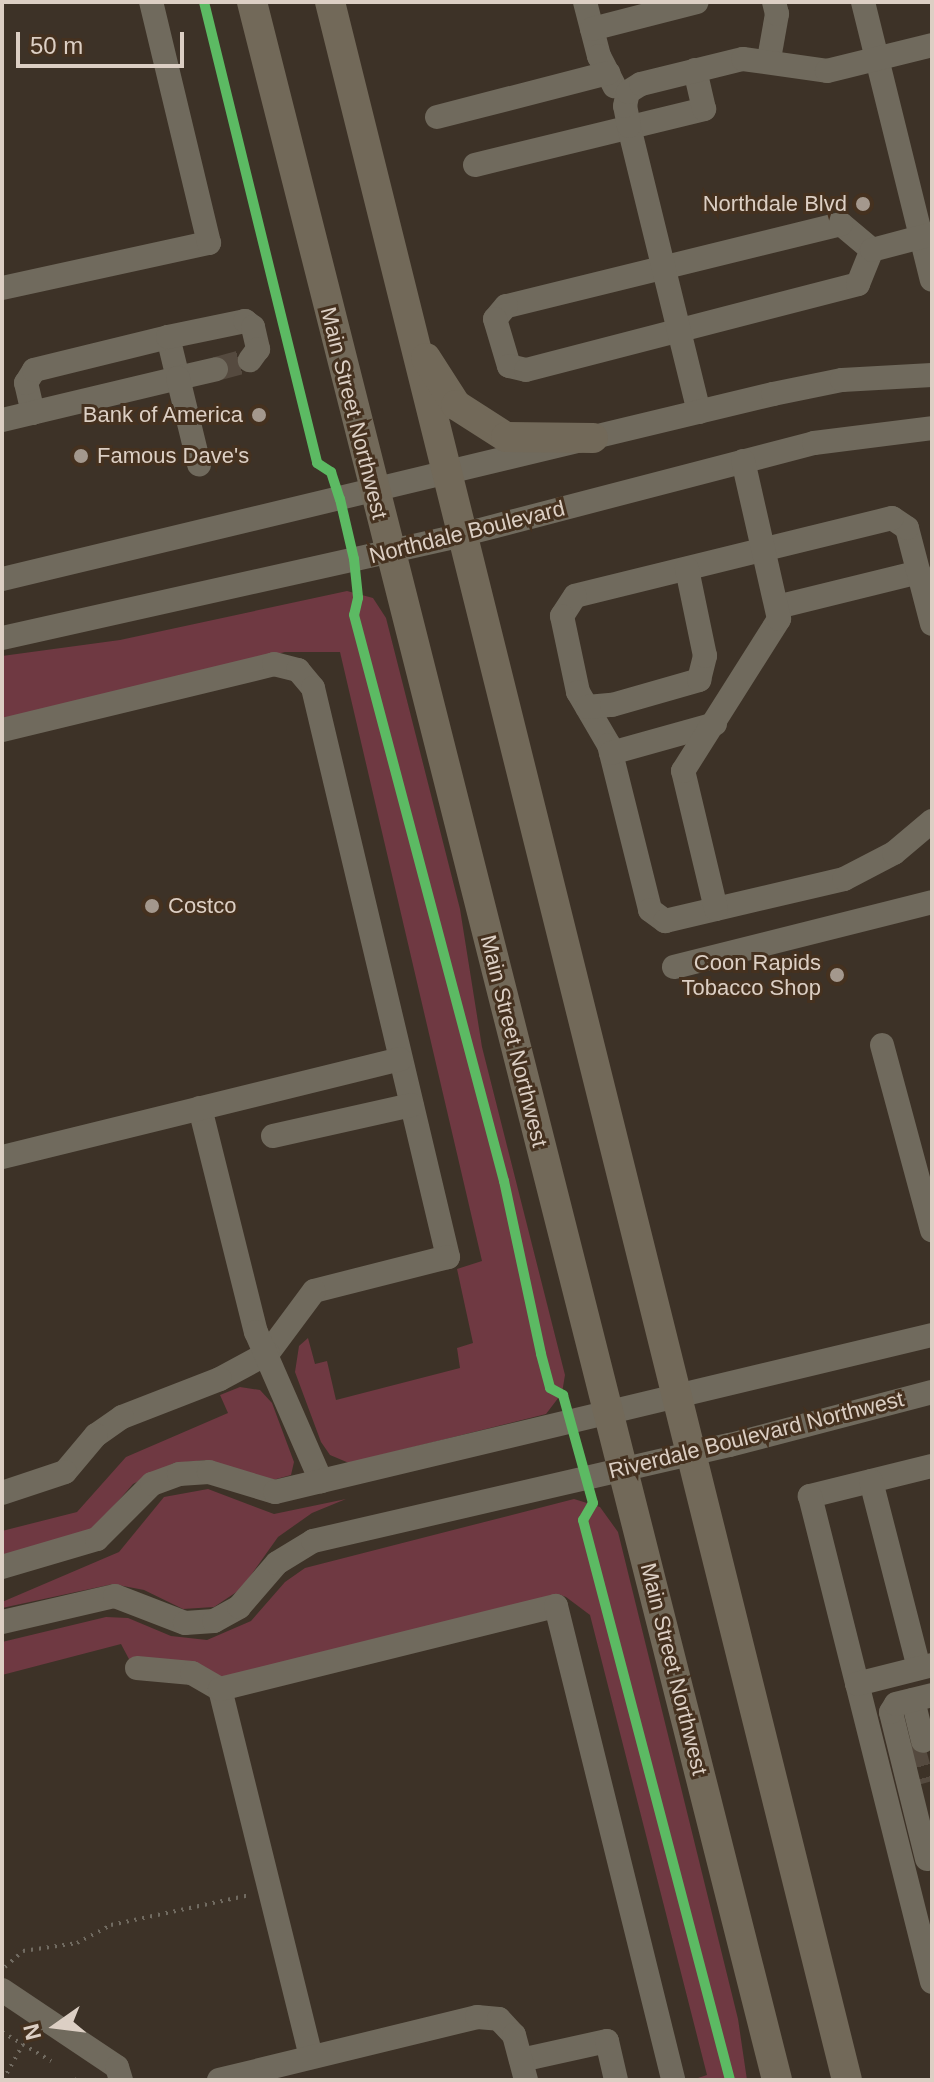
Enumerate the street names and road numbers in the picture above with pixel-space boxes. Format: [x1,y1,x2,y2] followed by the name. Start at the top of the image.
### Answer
[315,304,393,522] street label: Main Street Northwest
[367,495,567,569] street label: Northdale Boulevard
[475,932,553,1150] street label: Main Street Northwest
[606,1386,906,1484] street label: Riverdale Boulevard Northwest
[635,1560,713,1778] street label: Main Street Northwest

